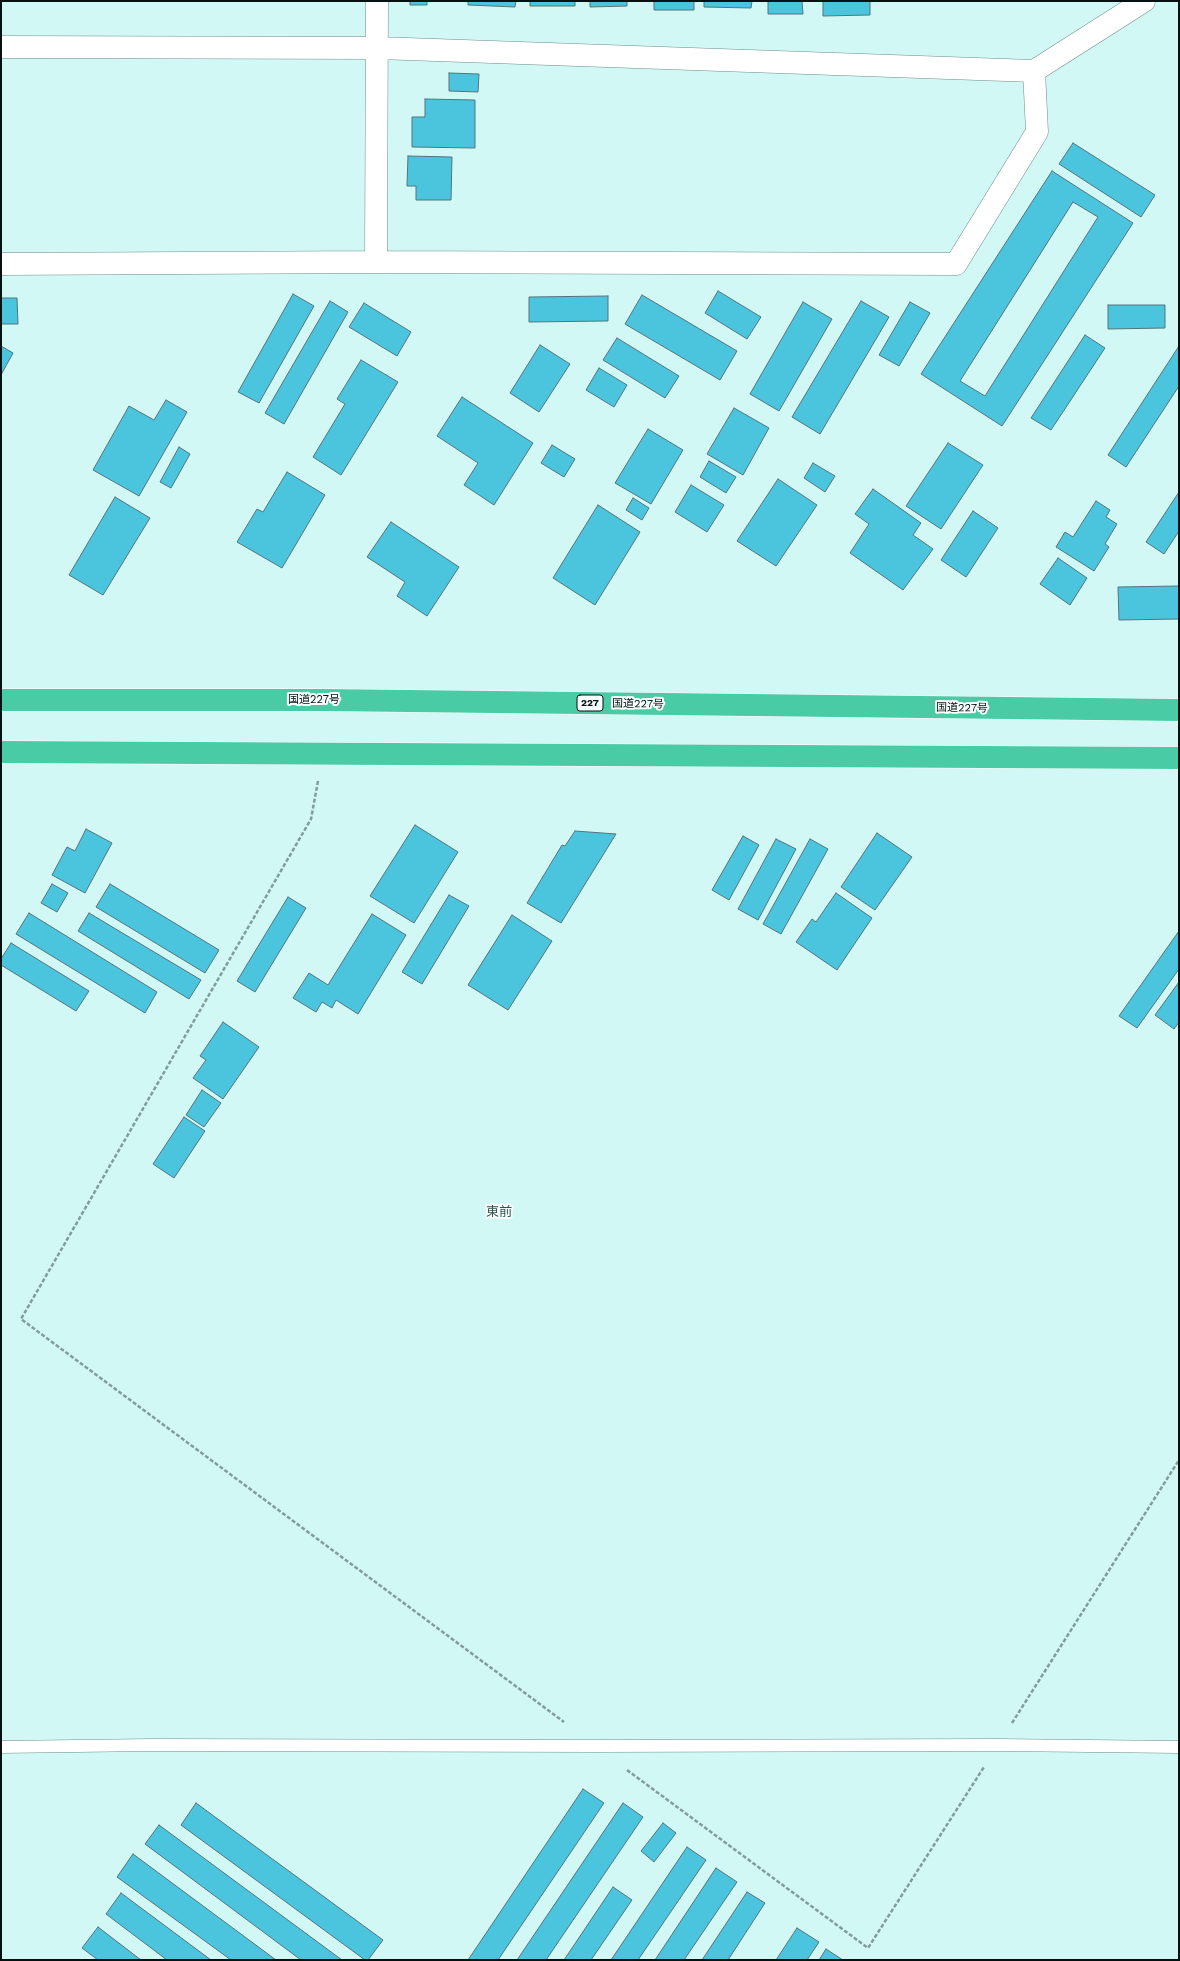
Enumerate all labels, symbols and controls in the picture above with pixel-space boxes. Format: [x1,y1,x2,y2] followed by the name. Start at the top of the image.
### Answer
[288,693,340,707] street label: 国道227号
[577,695,603,711] road number: 227
[612,697,664,711] street label: 国道227号
[936,701,988,715] street label: 国道227号
[486,1204,512,1220] district label: 東前

